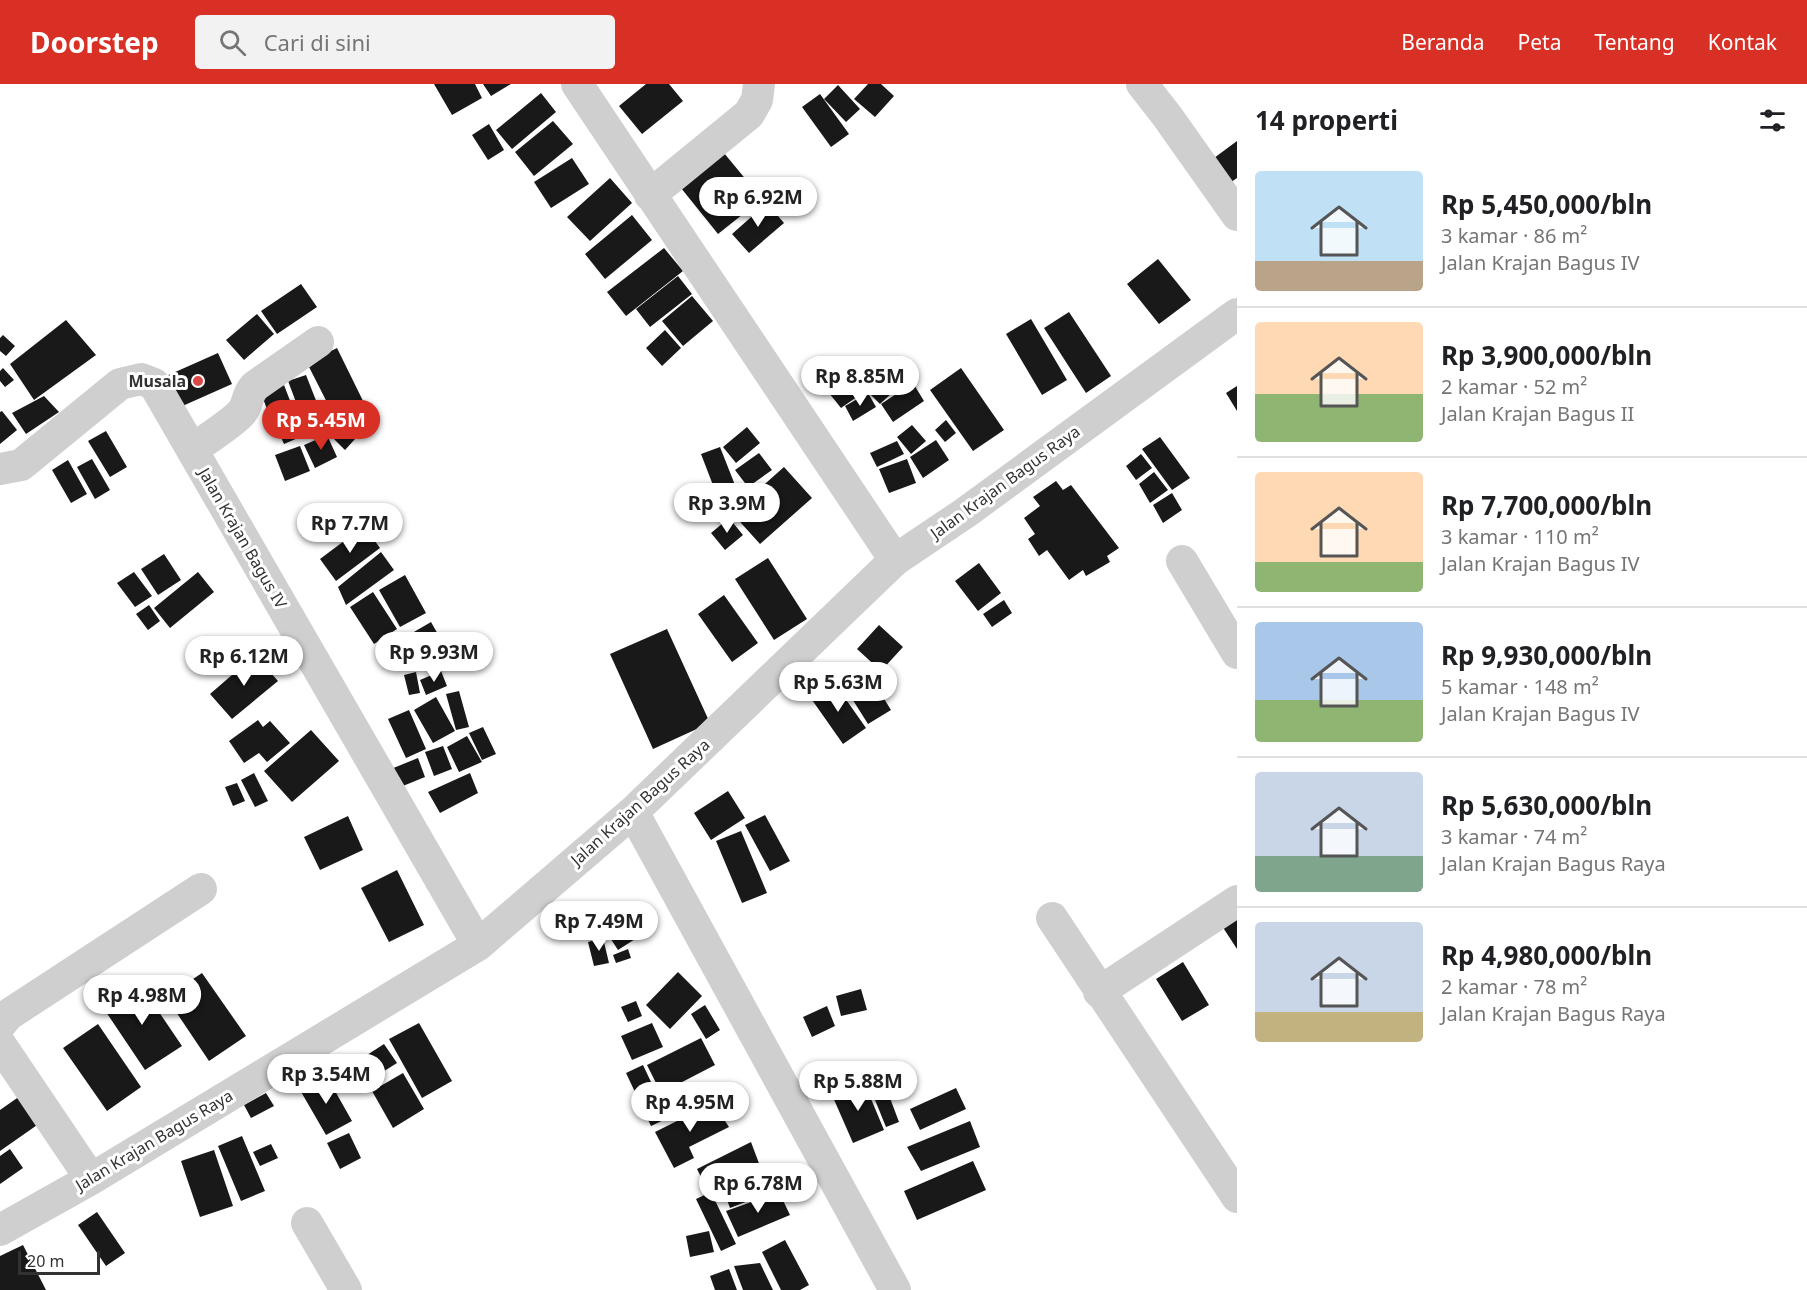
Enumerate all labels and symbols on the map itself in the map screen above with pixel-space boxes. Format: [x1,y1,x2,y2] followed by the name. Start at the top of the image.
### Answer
[696,177,820,228] pin: Rp 6.92M
[798,356,922,407] pin: Rp 8.85M
[129,370,186,392] place label: Musala
[191,374,205,388] marker: Musala
[259,400,383,451] pin: Rp 5.45M
[924,420,1084,545] street label: Jalan Krajan Bagus Raya
[193,462,292,613] street label: Jalan Krajan Bagus IV
[672,483,782,534] pin: Rp 3.9M
[295,503,405,554] pin: Rp 7.7M
[372,632,496,683] pin: Rp 9.93M
[182,636,306,687] pin: Rp 6.12M
[776,662,900,713] pin: Rp 5.63M
[564,734,714,872] street label: Jalan Krajan Bagus Raya
[537,901,661,952] pin: Rp 7.49M
[80,975,204,1026] pin: Rp 4.98M
[264,1054,388,1105] pin: Rp 3.54M
[796,1061,920,1112] pin: Rp 5.88M
[628,1082,752,1133] pin: Rp 4.95M
[70,1084,237,1197] street label: Jalan Krajan Bagus Raya
[696,1163,820,1214] pin: Rp 6.78M
[18,1248,100,1276] scale bar

